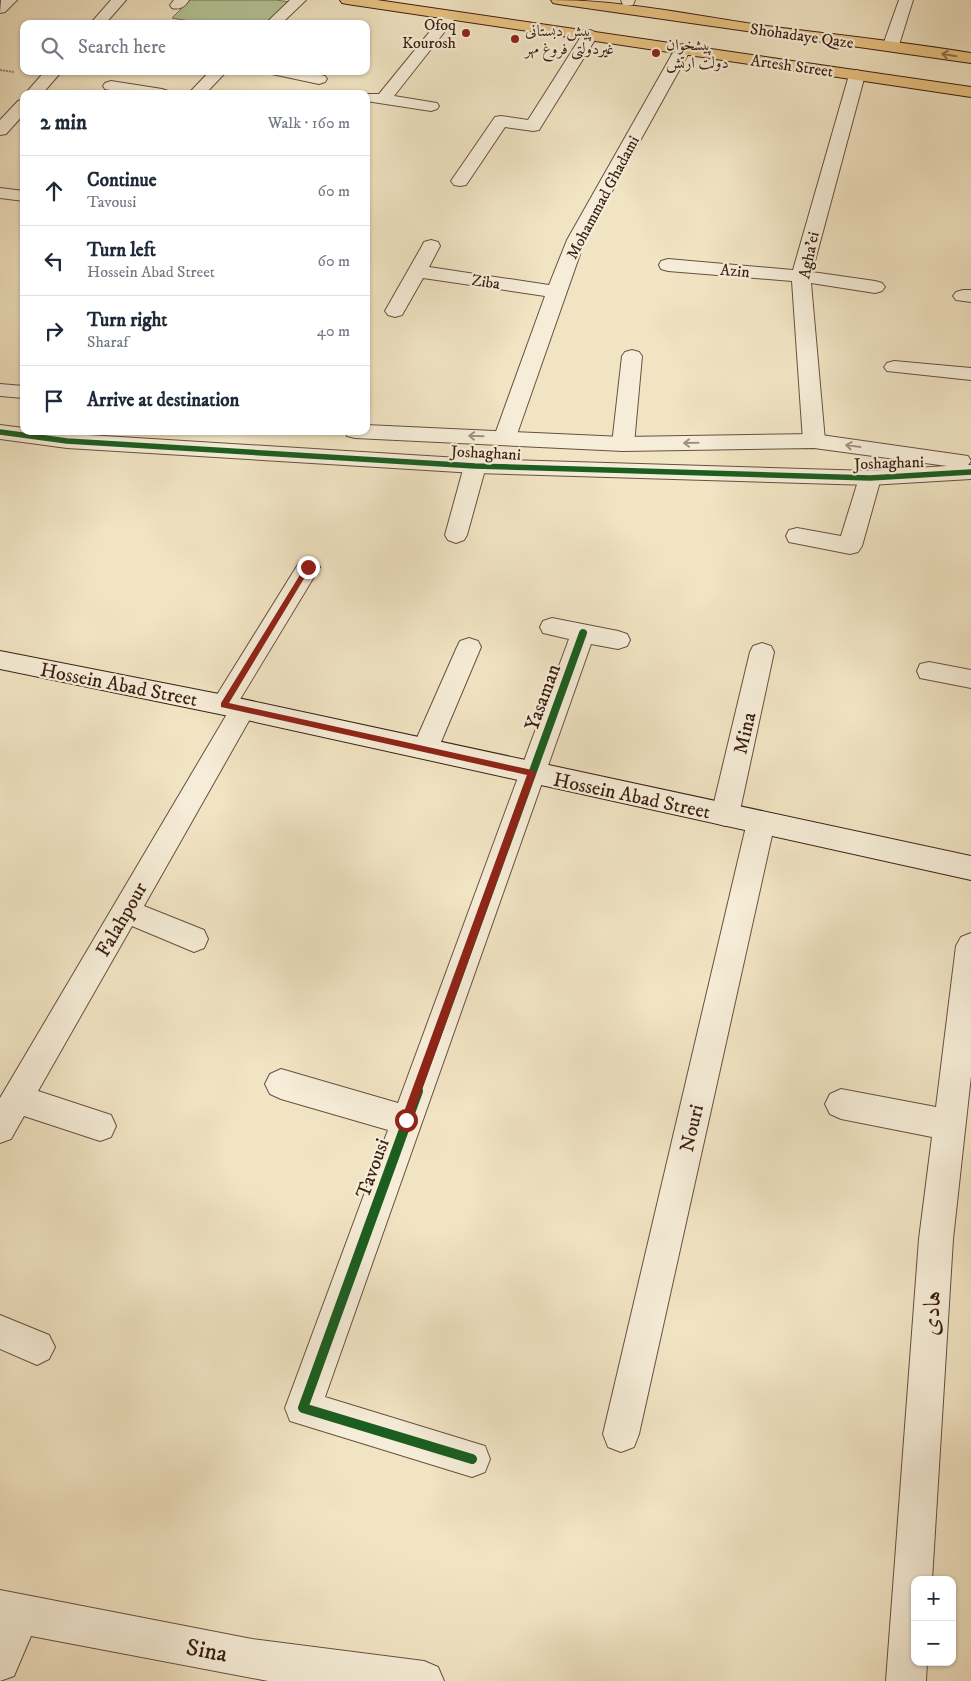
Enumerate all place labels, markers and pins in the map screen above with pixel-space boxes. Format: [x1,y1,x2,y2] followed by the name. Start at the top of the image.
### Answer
[402,15,457,53] place label: Ofoq Kourosh
[523,21,614,62] place label: پیش دبستانی غیردولتی فروغ مهر
[460,27,472,39] marker: Ofoq Kourosh
[509,33,521,45] marker: پیش دبستانی غیردولتی فروغ مهر
[666,35,729,73] place label: پیشخوان دولت ارتش
[650,47,662,59] marker: پیشخوان دولت ارتش

